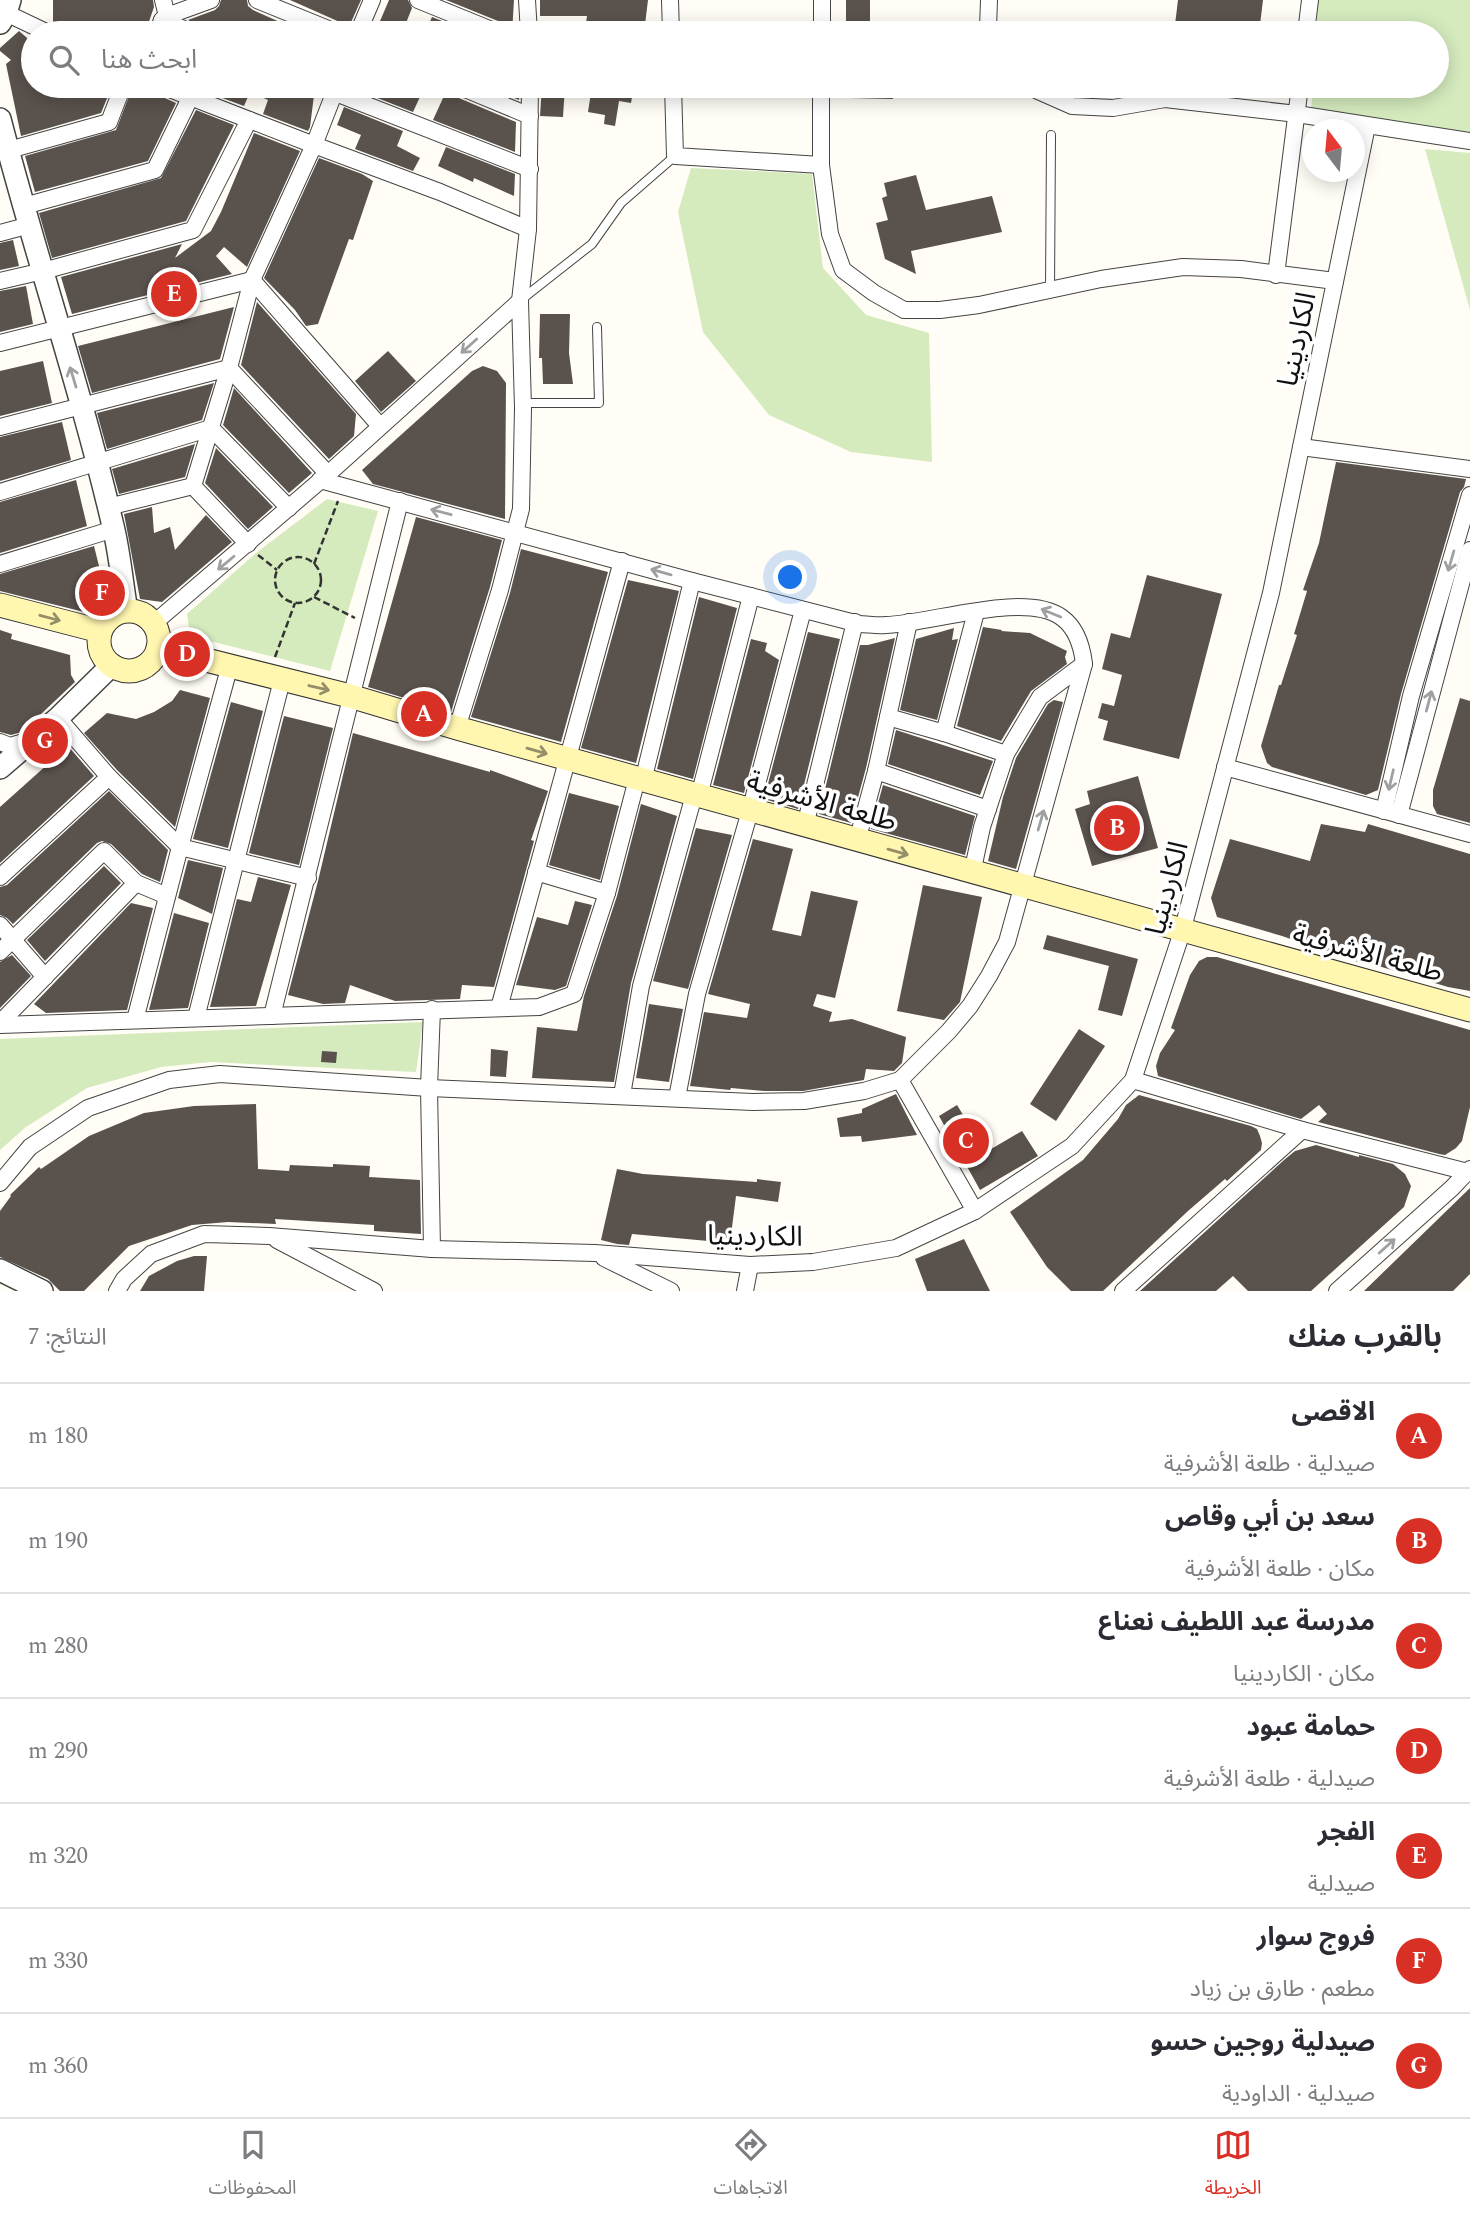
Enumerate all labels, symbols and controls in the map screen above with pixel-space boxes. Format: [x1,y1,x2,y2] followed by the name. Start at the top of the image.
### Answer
[21,21,1449,98] search box
[101,40,197,80] text: ابحث هنا
[45,41,83,79] icon: search
[1302,119,1365,182] north arrow
[151,268,197,320] pin: E
[1266,288,1328,391] street label: الكاردينيا
[460,338,478,354] one-way arrow
[66,367,78,389] one-way arrow
[431,505,453,518] one-way arrow
[1443,549,1456,571] one-way arrow
[218,555,236,571] one-way arrow
[773,560,807,594] your location
[650,565,673,578] one-way arrow
[79,567,125,619] pin: F
[1040,606,1062,619] one-way arrow
[38,612,61,625] one-way arrow
[164,628,210,680] pin: D
[307,682,330,695] one-way arrow
[401,688,447,740] pin: A
[1424,690,1437,712] one-way arrow
[22,715,68,767] pin: G
[526,745,548,758] one-way arrow
[742,760,902,843] street label: طلعة الأشرفية
[1384,768,1398,791] one-way arrow
[1094,802,1140,854] pin: B
[1035,809,1048,831] one-way arrow
[1134,837,1201,940] street label: الكاردينيا
[887,847,909,860] one-way arrow
[1288,913,1448,994] street label: طلعة الأشرفية
[943,1115,989,1167] pin: C
[707,1214,803,1259] street label: الكاردينيا
[1378,1238,1396,1254] one-way arrow
[1288,1314,1442,1360] text: بالقرب منك
[28,1320,107,1355] text: النتائج: 7
[1291,1392,1375,1432] text: الاقصى
[28,1419,88,1454] text: 180 m
[1410,1419,1428,1454] text: A
[1164,1447,1375,1482] text: صيدلية · طلعة الأشرفية
[1165,1497,1375,1537] text: سعد بن أبي وقاص
[28,1524,88,1559] text: 190 m
[1411,1524,1427,1559] text: B
[1185,1552,1375,1587] text: مكان · طلعة الأشرفية
[1098,1602,1375,1642] text: مدرسة عبد اللطيف نعناع
[28,1629,88,1664] text: 280 m
[1411,1629,1427,1664] text: C
[1233,1657,1375,1692] text: مكان · الكاردينيا
[1247,1707,1375,1747] text: حمامة عبود
[28,1734,88,1769] text: 290 m
[1410,1734,1428,1769] text: D
[1164,1762,1375,1797] text: صيدلية · طلعة الأشرفية
[1318,1812,1375,1852] text: الفجر
[28,1839,88,1874] text: 320 m
[1411,1839,1427,1874] text: E
[1308,1867,1375,1902] text: صيدلية
[1257,1917,1375,1957] text: فروج سوار
[28,1944,88,1979] text: 330 m
[1412,1944,1426,1979] text: F
[1190,1972,1375,2007] text: مطعم · طارق بن زياد
[1150,2022,1375,2062] text: صيدلية روجين حسو
[28,2049,88,2084] text: 360 m
[1410,2049,1428,2084] text: G
[1222,2077,1375,2112] text: صيدلية · الداودية
[208,2126,297,2208] tab: المحفوظات
[714,2126,788,2208] tab: الاتجاهات
[1205,2126,1262,2208] tab: الخريطة

